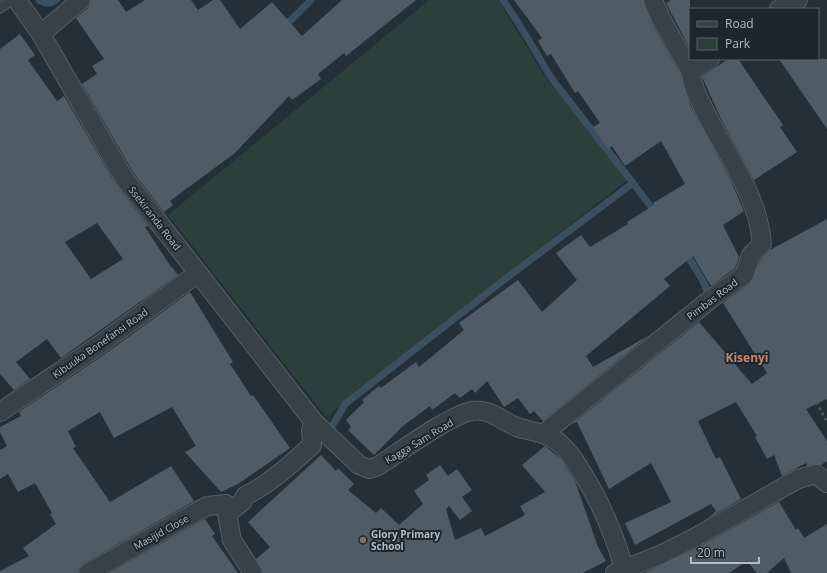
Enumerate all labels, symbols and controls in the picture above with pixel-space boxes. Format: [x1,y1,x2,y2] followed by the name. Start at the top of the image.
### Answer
[689,8,819,60] legend
[725,15,754,32] text: Road
[725,35,751,52] text: Park
[126,183,184,253] street label: Ssekiranda Road
[684,275,740,323] street label: Pimbas Road
[50,305,150,381] street label: Kibuuka Bonefansi Road
[725,349,769,366] district label: Kisenyi
[382,415,456,467] street label: Kagga Sam Road
[131,511,191,553] street label: Masijid Close
[371,527,441,553] place label: Glory Primary School
[358,535,368,545] marker: Glory Primary School
[691,539,759,565] scale bar
[697,544,725,561] text: 20 m

